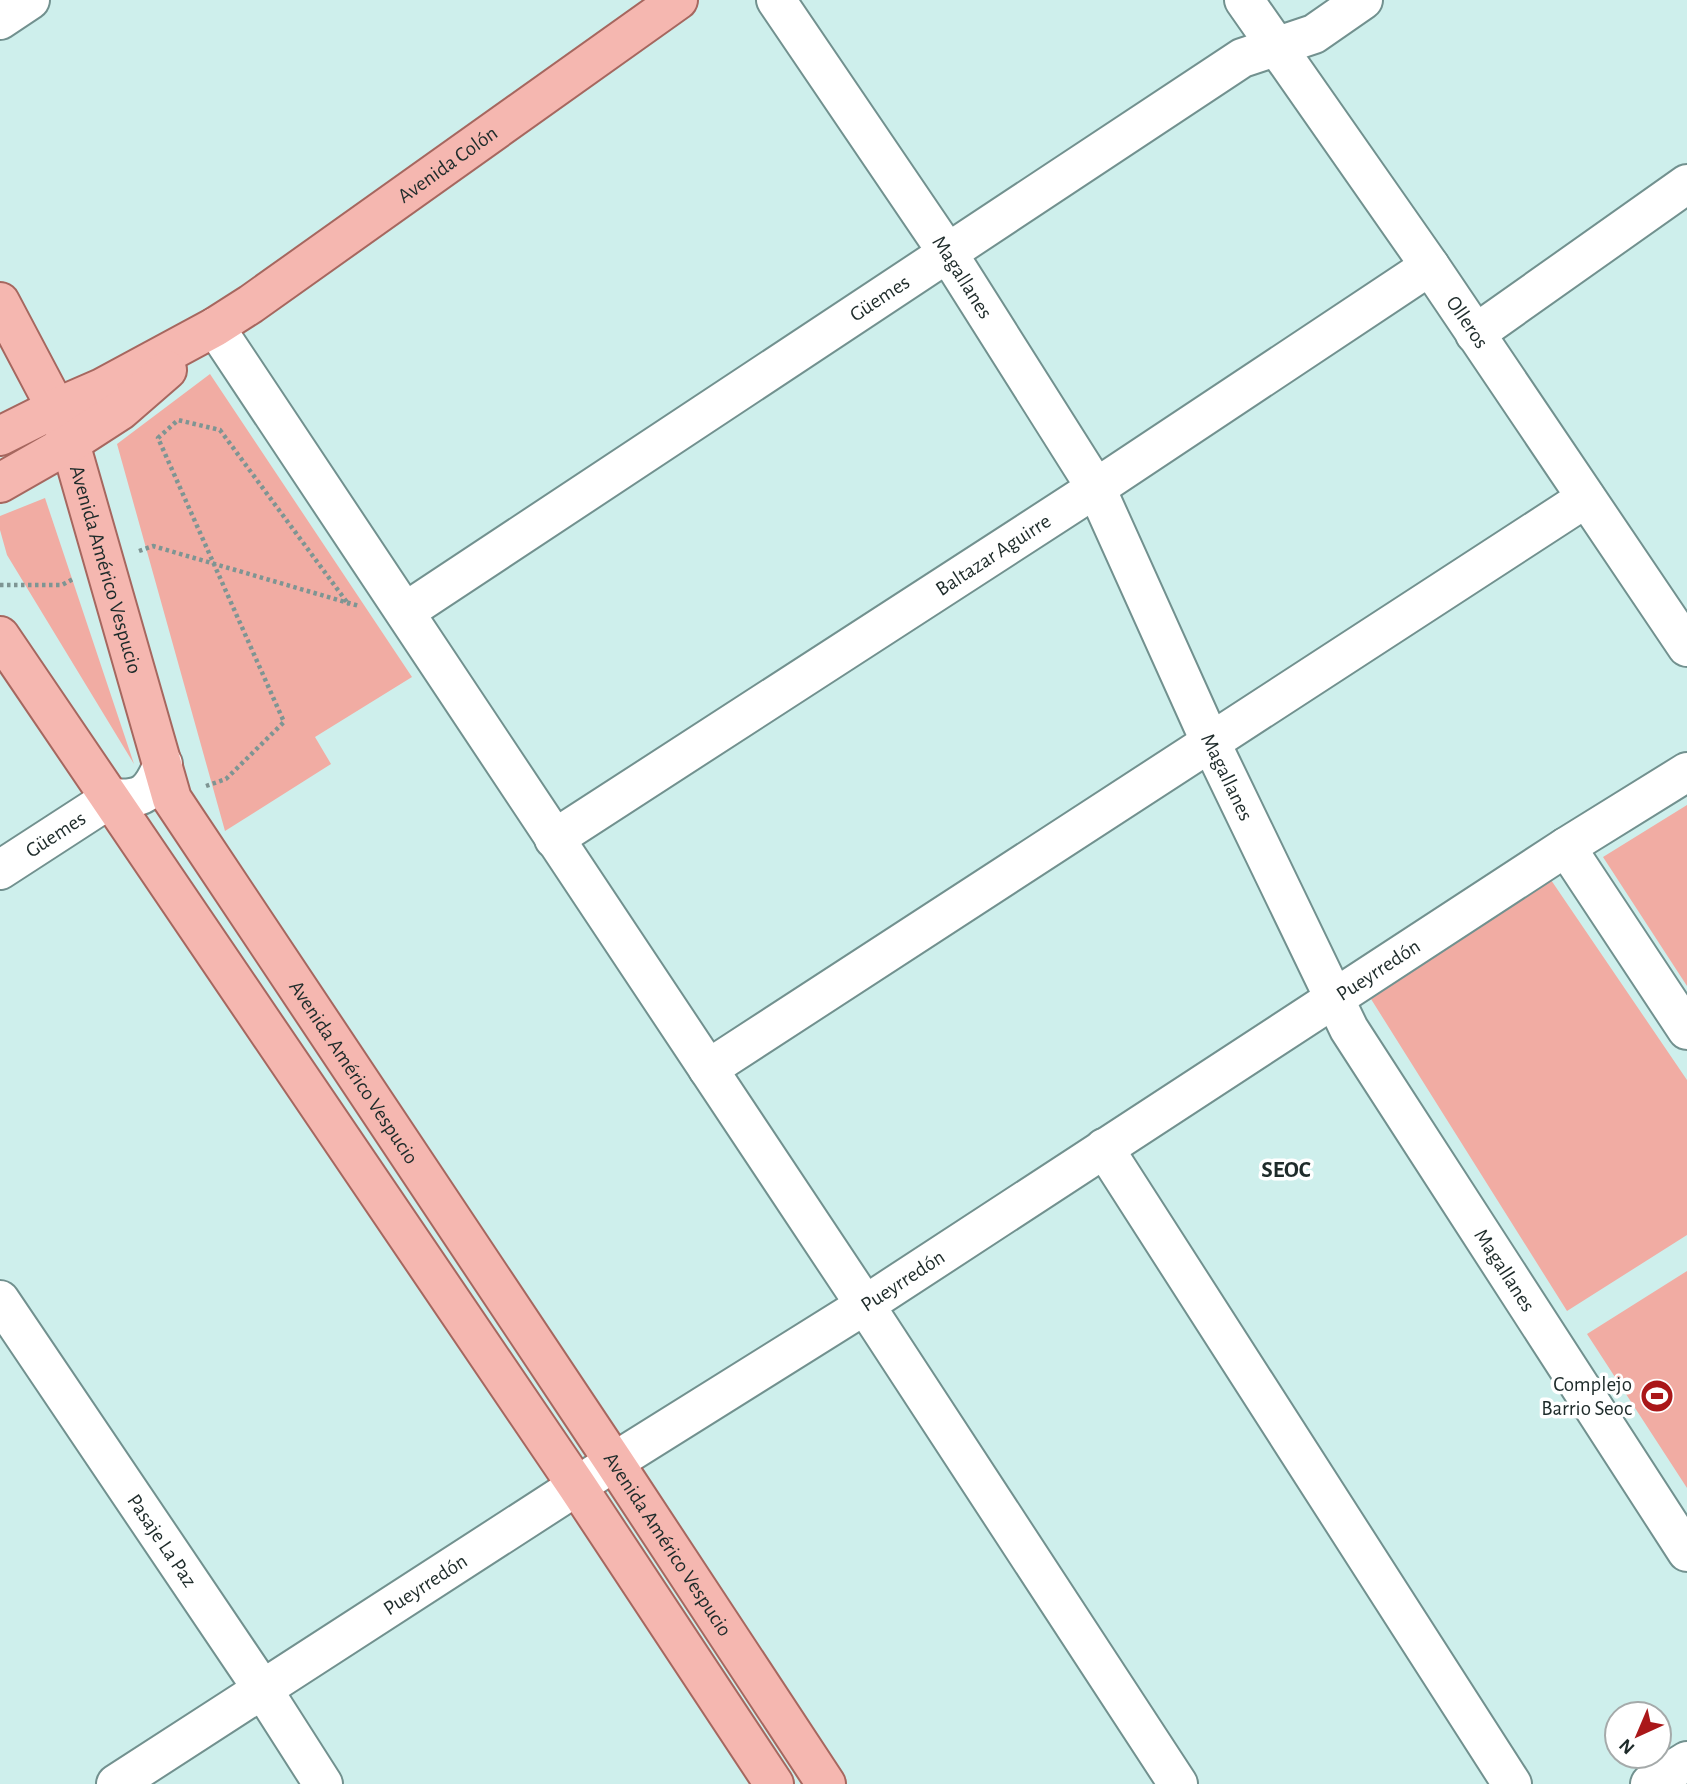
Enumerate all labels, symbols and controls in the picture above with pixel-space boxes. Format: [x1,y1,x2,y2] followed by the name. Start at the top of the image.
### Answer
[394,122,501,207] street label: Avenida Colón
[928,232,997,322] street label: Magallanes
[846,271,913,325] street label: Güemes
[1443,292,1493,352] street label: Olleros
[66,463,146,676] street label: Avenida Américo Vespucio
[932,510,1054,600] street label: Baltazar Aguirre
[1197,730,1257,824] street label: Magallanes
[22,807,89,861] street label: Güemes
[1333,935,1424,1005] street label: Pueyrredón
[285,977,423,1167] street label: Avenida Américo Vespucio
[1261,1159,1311,1182] district label: SEOC
[1471,1225,1539,1315] street label: Magallanes
[857,1246,948,1315] street label: Pueyrredón
[1541,1374,1632,1419] place label: Complejo Barrio Seoc
[1638,1377,1676,1415] sports icon: Complejo Barrio Seoc
[600,1448,736,1640] street label: Avenida Américo Vespucio
[124,1490,201,1591] street label: Pasaje La Paz
[379,1550,471,1619] street label: Pueyrredón
[1603,1700,1673,1770] north arrow
[1616,1735,1639,1758] text: N

